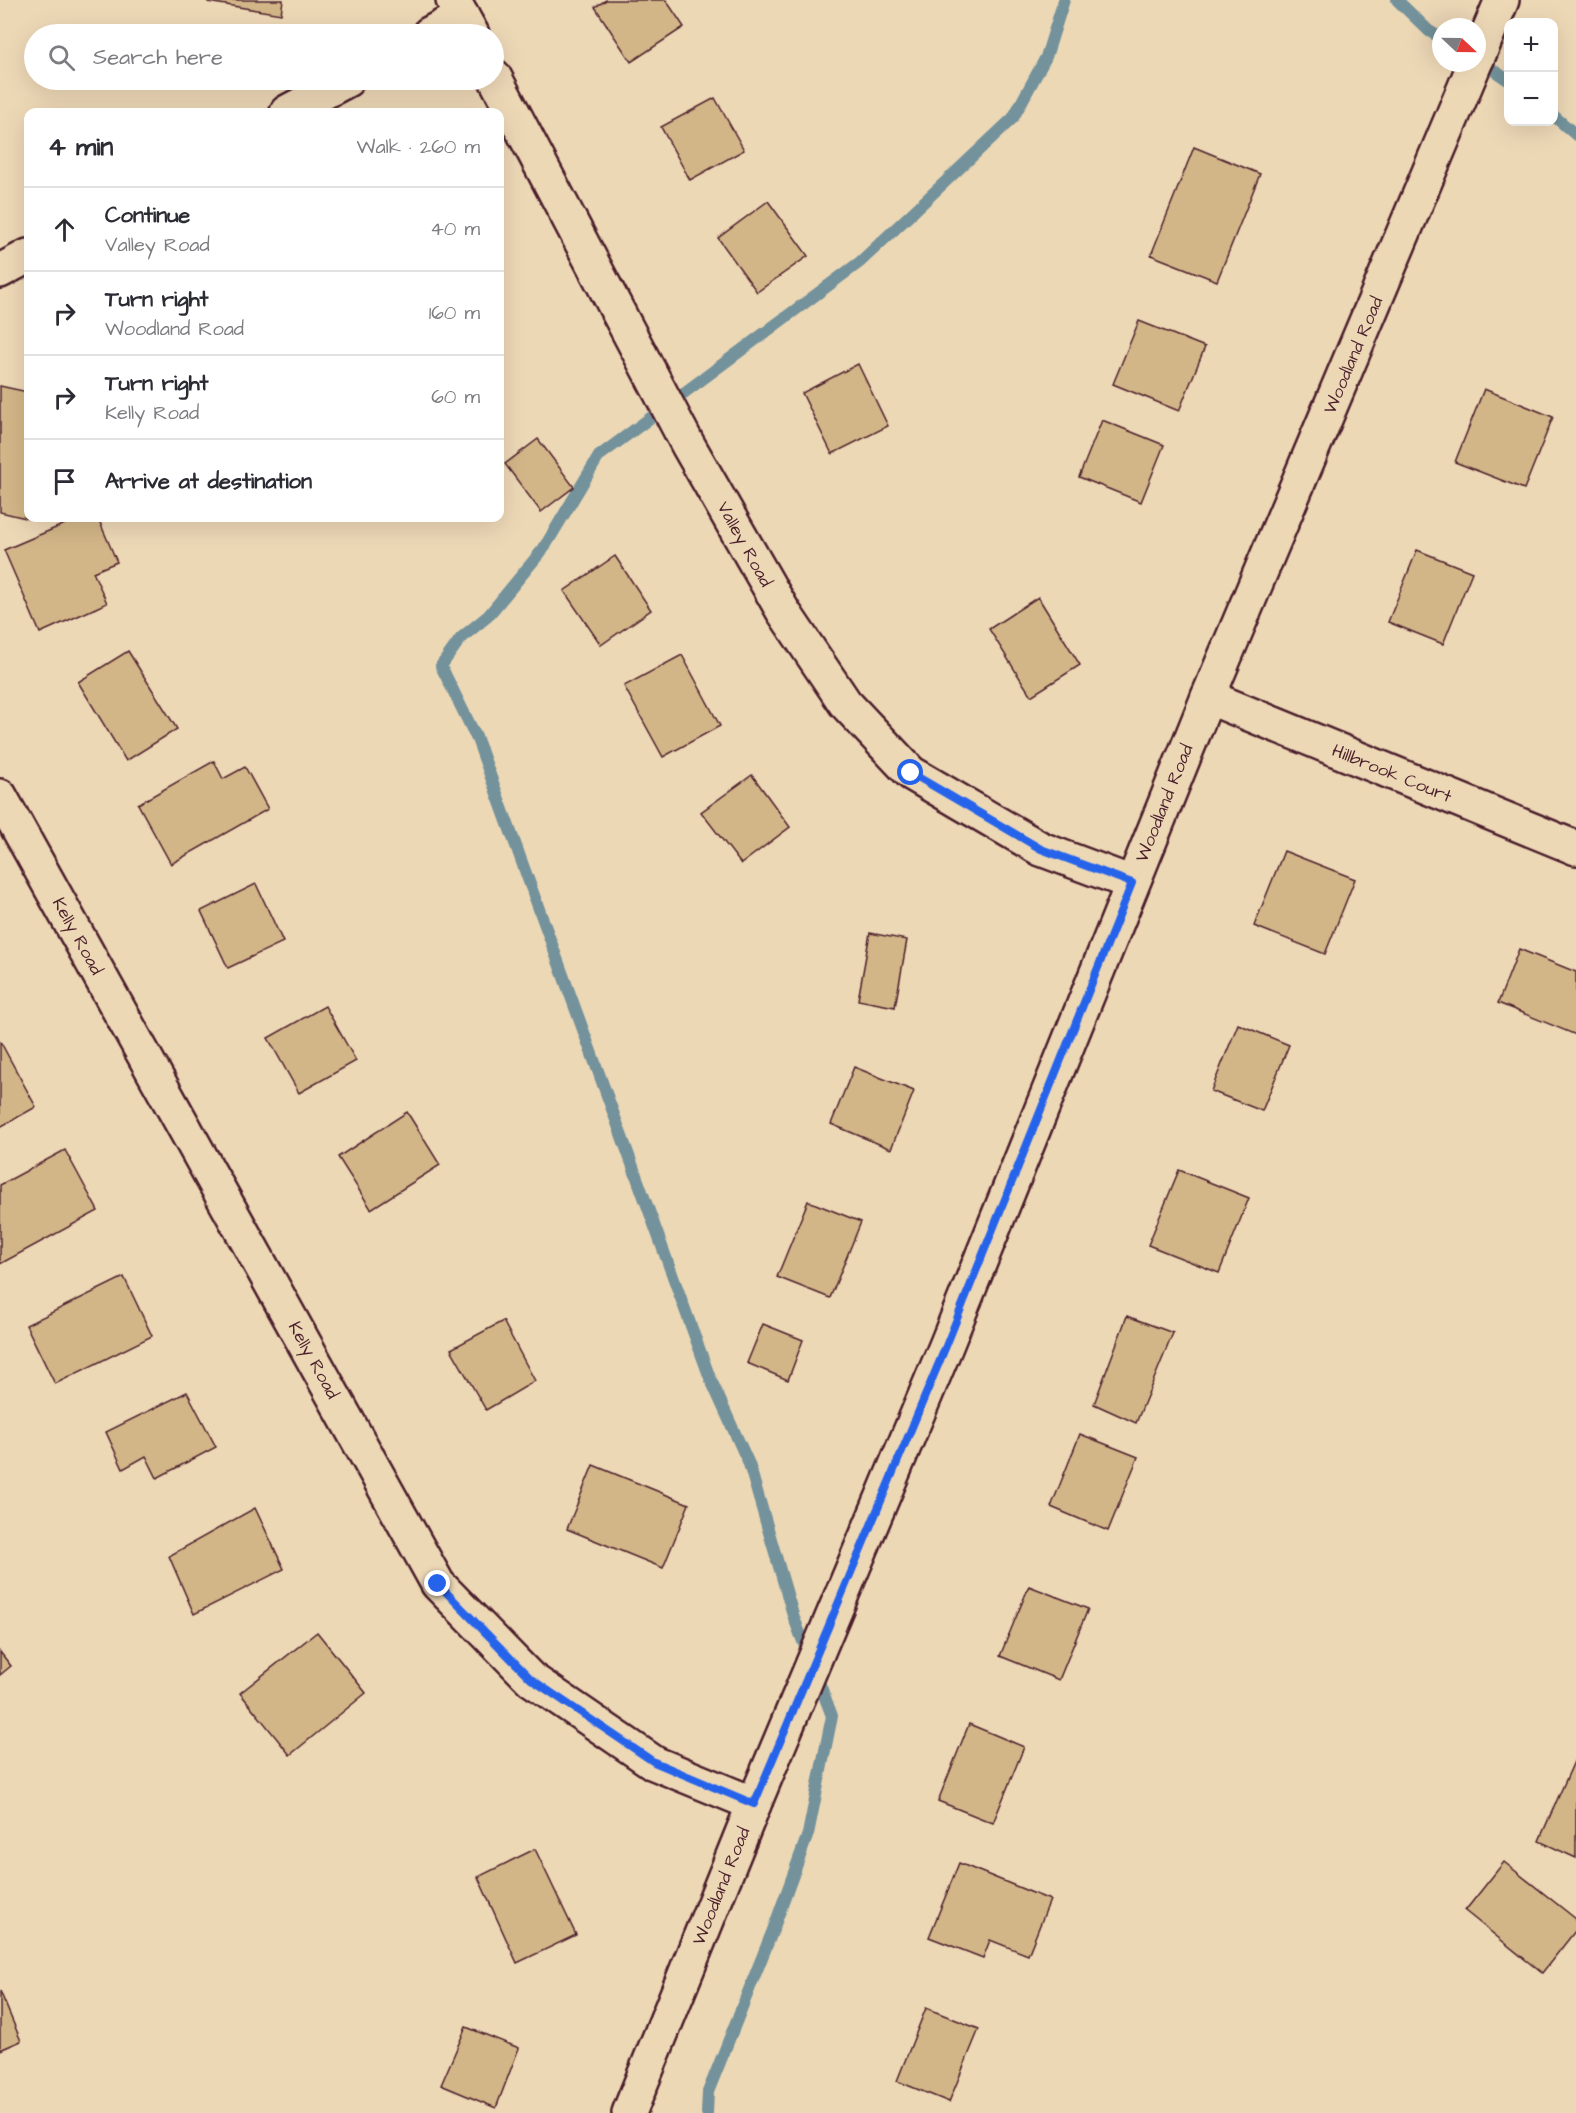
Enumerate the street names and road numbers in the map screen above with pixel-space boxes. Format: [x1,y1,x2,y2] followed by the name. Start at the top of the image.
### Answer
[1317,293,1389,418] street label: Woodland Road
[710,497,778,592] street label: Valley Road
[1328,738,1456,809] street label: Hillbrook Court
[1129,740,1200,866] street label: Woodland Road
[45,893,109,980] street label: Kelly Road
[281,1317,345,1404] street label: Kelly Road
[686,1823,757,1949] street label: Woodland Road

